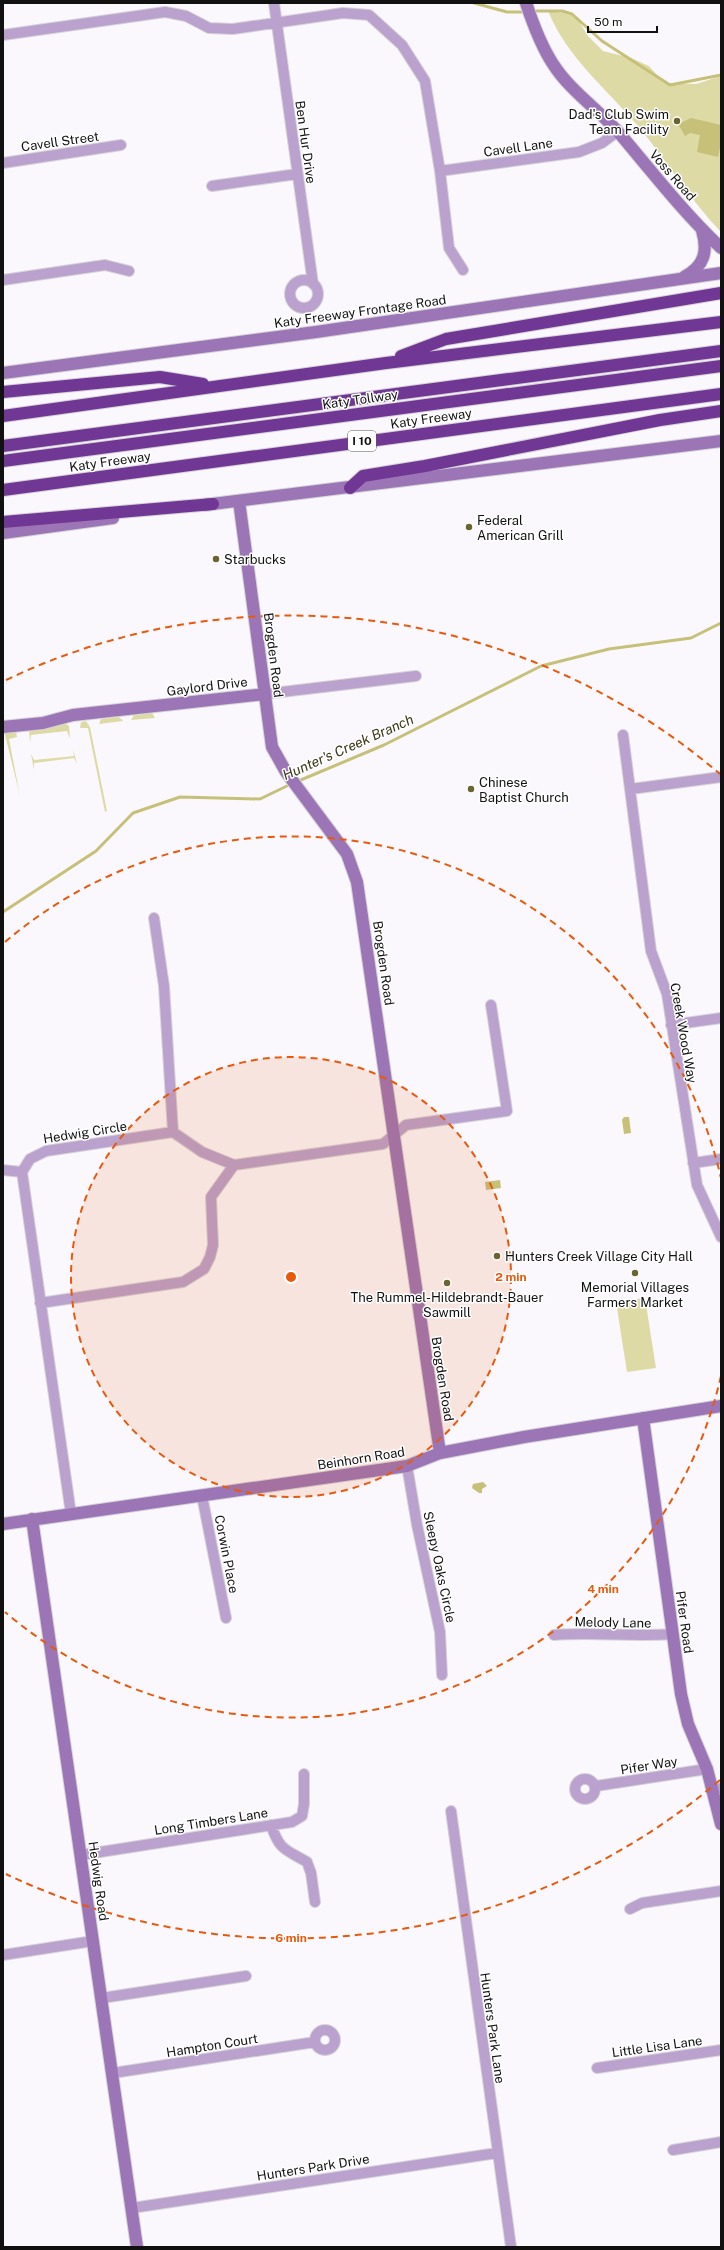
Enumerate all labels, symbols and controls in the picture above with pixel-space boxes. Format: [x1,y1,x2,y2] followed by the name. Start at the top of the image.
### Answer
[588,8,657,34] scale bar
[594,15,622,29] text: 50 m
[292,100,319,185] street label: Ben Hur Drive
[569,107,669,137] place label: Dad's Club Swim Team Facility
[672,116,682,126] marker: Dad's Club Swim Team Facility
[20,129,100,154] street label: Cavell Street
[482,135,554,160] street label: Cavell Lane
[646,147,699,204] street label: Voss Road
[273,292,447,331] street label: Katy Freeway Frontage Road
[321,387,399,412] street label: Katy Tollway
[389,405,473,432] street label: Katy Freeway
[348,431,376,451] road number: I 10
[68,448,152,475] street label: Katy Freeway
[477,513,564,543] place label: Federal American Grill
[464,522,474,532] marker: Federal American Grill
[224,552,286,567] place label: Starbucks
[211,554,221,564] marker: Starbucks
[261,612,286,698] street label: Brogden Road
[166,674,248,699] street label: Gaylord Drive
[280,711,416,783] water label: Hunter's Creek Branch
[479,775,569,805] place label: Chinese Baptist Church
[466,784,476,794] marker: Chinese Baptist Church
[370,920,397,1006] street label: Brogden Road
[667,982,700,1085] street label: Creek Wood Way
[42,1118,128,1147] street label: Hedwig Circle
[505,1249,693,1264] place label: Hunters Creek Village City Hall
[492,1251,502,1261] marker: Hunters Creek Village City Hall
[630,1268,640,1278] marker: Memorial Villages Farmers Market
[284,1270,298,1284] centre of rings
[495,1270,527,1284] text: 2 min
[442,1278,452,1288] marker: The Rummel-Hildebrandt-Bauer Sawmill
[581,1280,689,1310] place label: Memorial Villages Farmers Market
[350,1290,544,1320] place label: The Rummel-Hildebrandt-Bauer Sawmill
[428,1336,457,1422] street label: Brogden Road
[316,1444,406,1473] street label: Beinhorn Road
[420,1510,459,1624] street label: Sleepy Oaks Circle
[212,1514,241,1594] street label: Corwin Place
[587,1582,619,1596] text: 4 min
[673,1590,696,1654] street label: Pifer Road
[574,1614,652,1631] street label: Melody Lane
[619,1754,679,1777] street label: Pifer Way
[153,1805,269,1838] street label: Long Timbers Lane
[85,1840,112,1922] street label: Hedwig Road
[275,1931,307,1945] text: 6 min
[477,1972,508,2085] street label: Hunters Park Lane
[165,2031,259,2060] street label: Hampton Court
[611,2033,703,2060] street label: Little Lisa Lane
[256,2151,370,2184] street label: Hunters Park Drive

